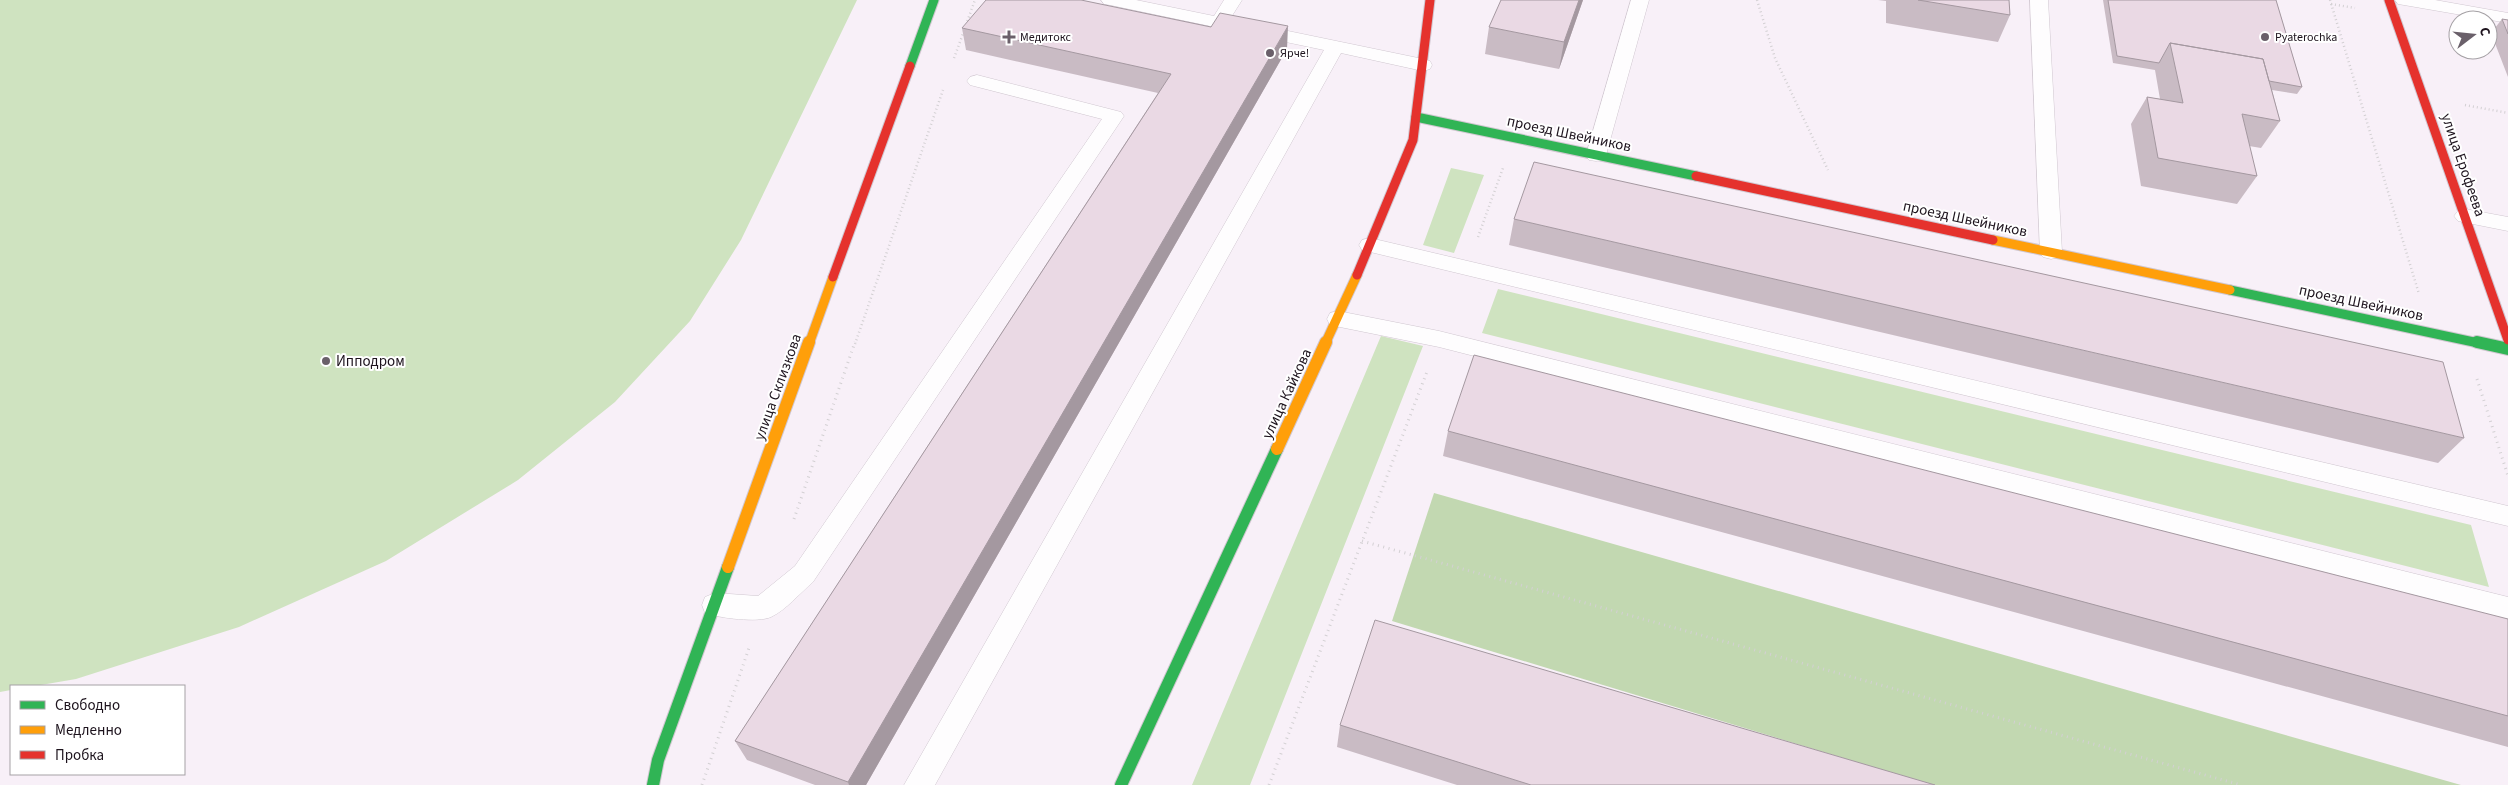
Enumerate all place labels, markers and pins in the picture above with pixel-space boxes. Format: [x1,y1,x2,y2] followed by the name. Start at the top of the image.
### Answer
[1020,29,1071,46] place label: Медитокс
[2275,29,2337,46] place label: Pyaterochka
[1002,30,1016,44] marker: Медитокс
[2259,31,2271,43] marker: Pyaterochka
[1280,45,1309,62] place label: Ярче!
[1264,47,1276,59] marker: Ярче!
[336,351,405,372] place label: Ипподром
[320,355,332,367] marker: Ипподром

